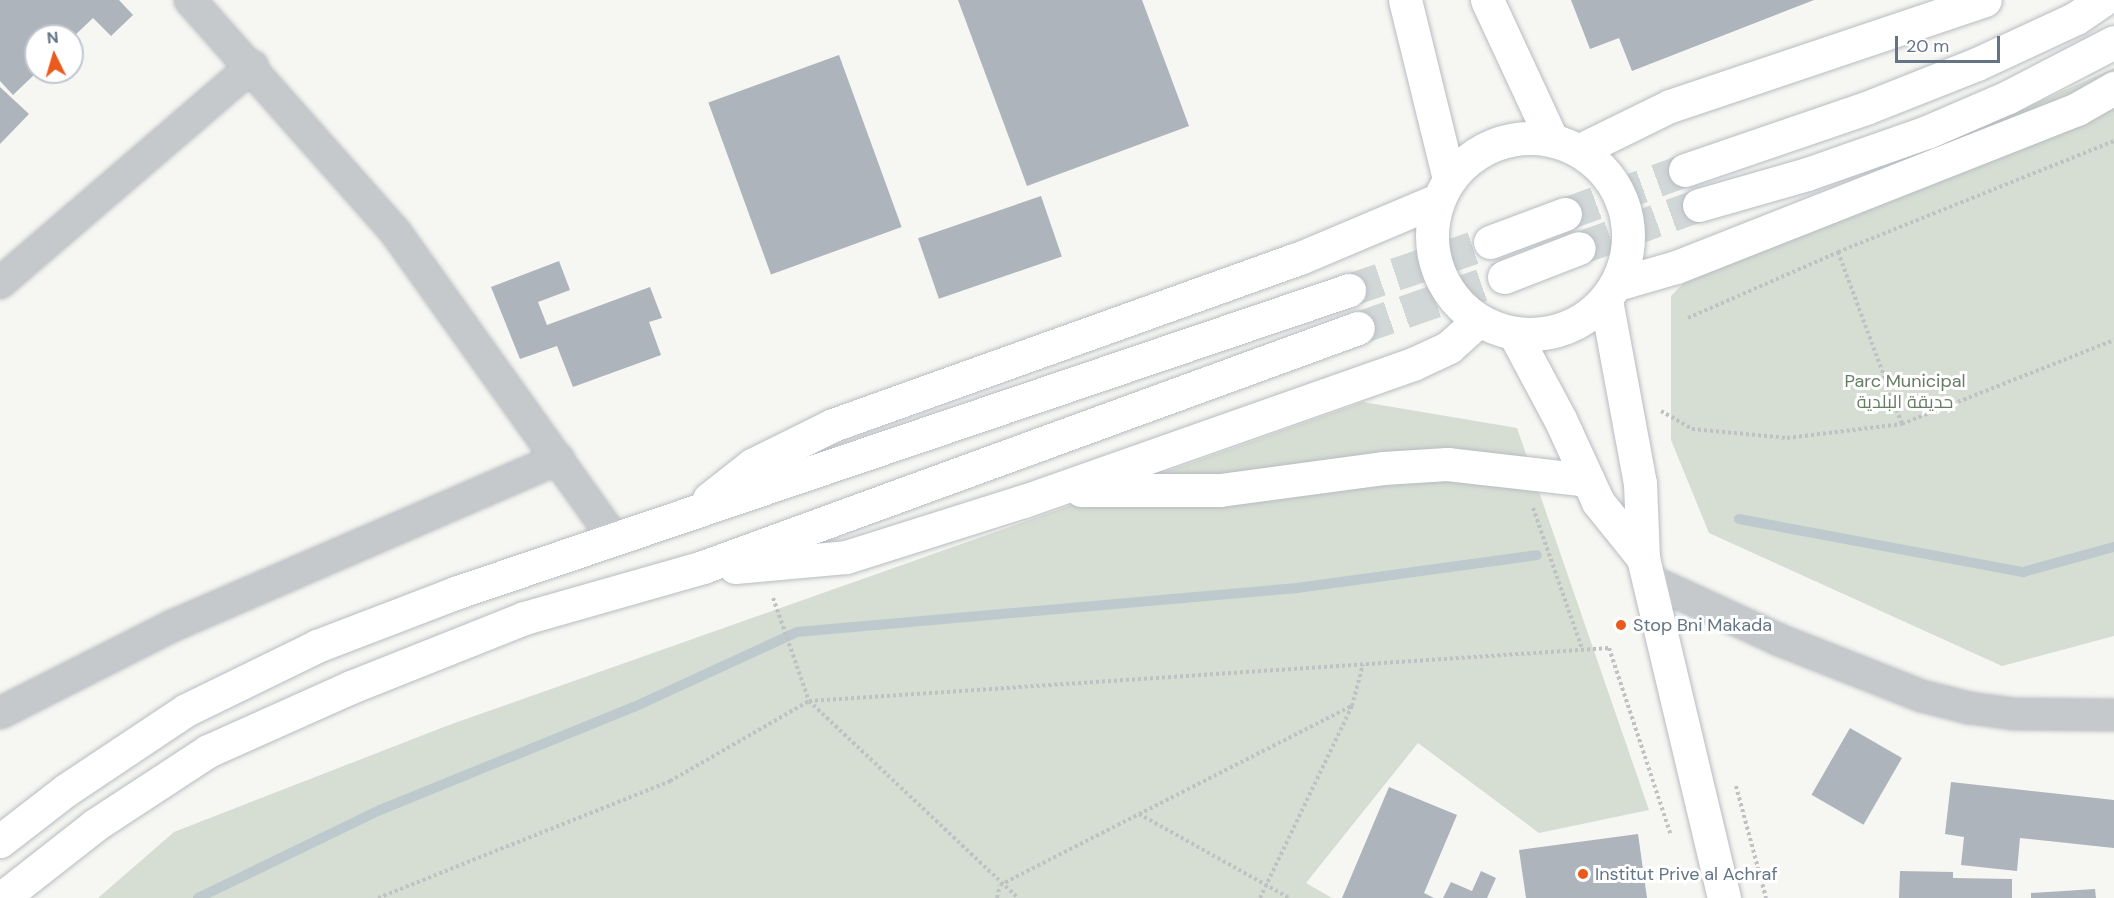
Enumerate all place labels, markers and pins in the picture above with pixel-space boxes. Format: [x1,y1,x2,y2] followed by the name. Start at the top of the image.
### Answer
[1633,614,1772,636] place label: Stop Bni Makada
[1614,618,1628,632] marker: Stop Bni Makada
[1595,863,1778,885] place label: Institut Prive al Achraf
[1576,867,1590,881] marker: Institut Prive al Achraf

